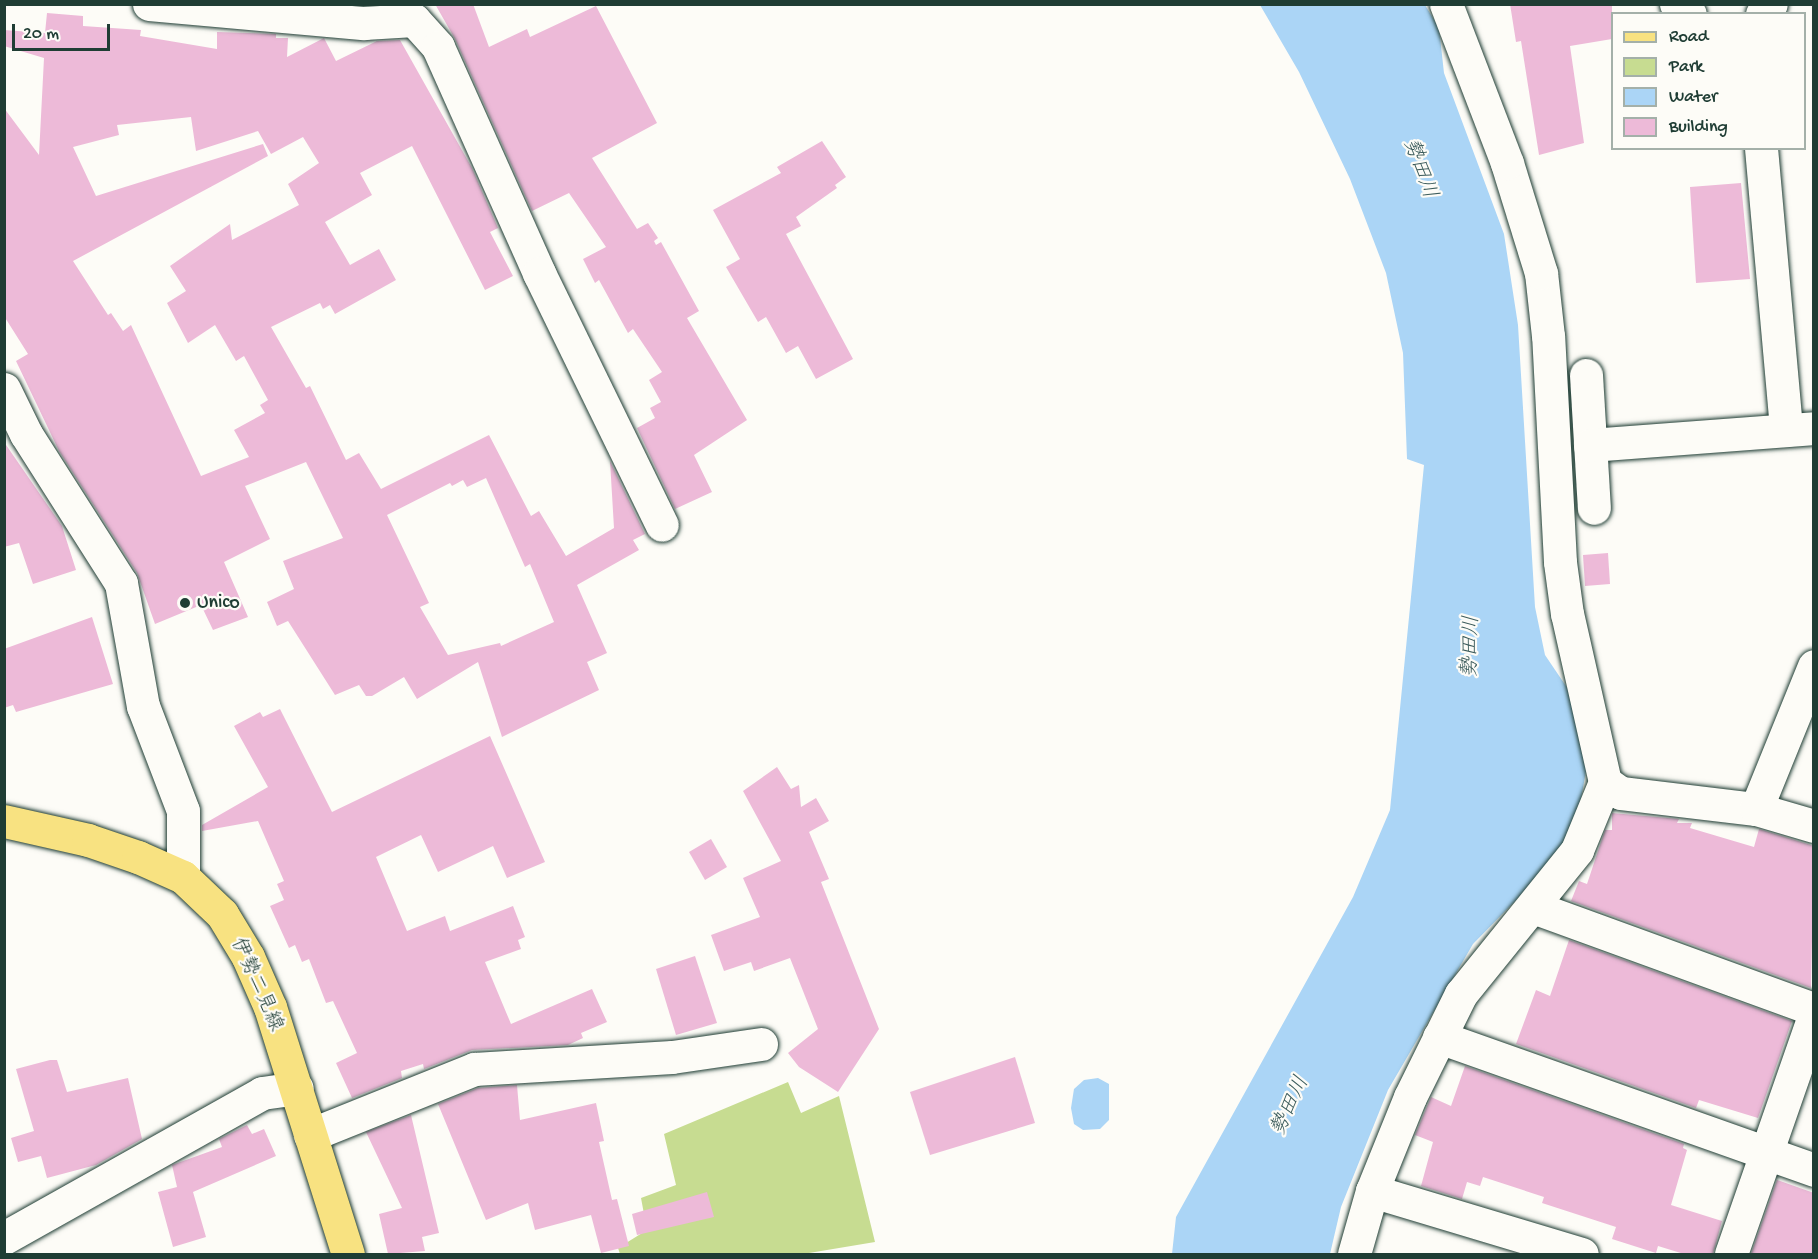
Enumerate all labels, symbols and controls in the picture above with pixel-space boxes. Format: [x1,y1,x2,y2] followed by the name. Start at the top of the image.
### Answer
[15,12,112,50] scale bar
[1611,12,1806,150] legend
[23,24,59,45] text: 20 m
[1669,27,1708,48] text: Road
[1669,57,1703,78] text: Park
[1669,87,1717,108] text: Water
[1669,117,1728,138] text: Building
[1395,135,1441,203] water label: 勢田川
[197,591,240,615] place label: Unico
[178,596,192,610] marker: Unico
[1459,615,1487,679] water label: 勢田川
[225,934,287,1036] street label: 伊勢二見線
[1267,1073,1317,1141] water label: 勢田川

